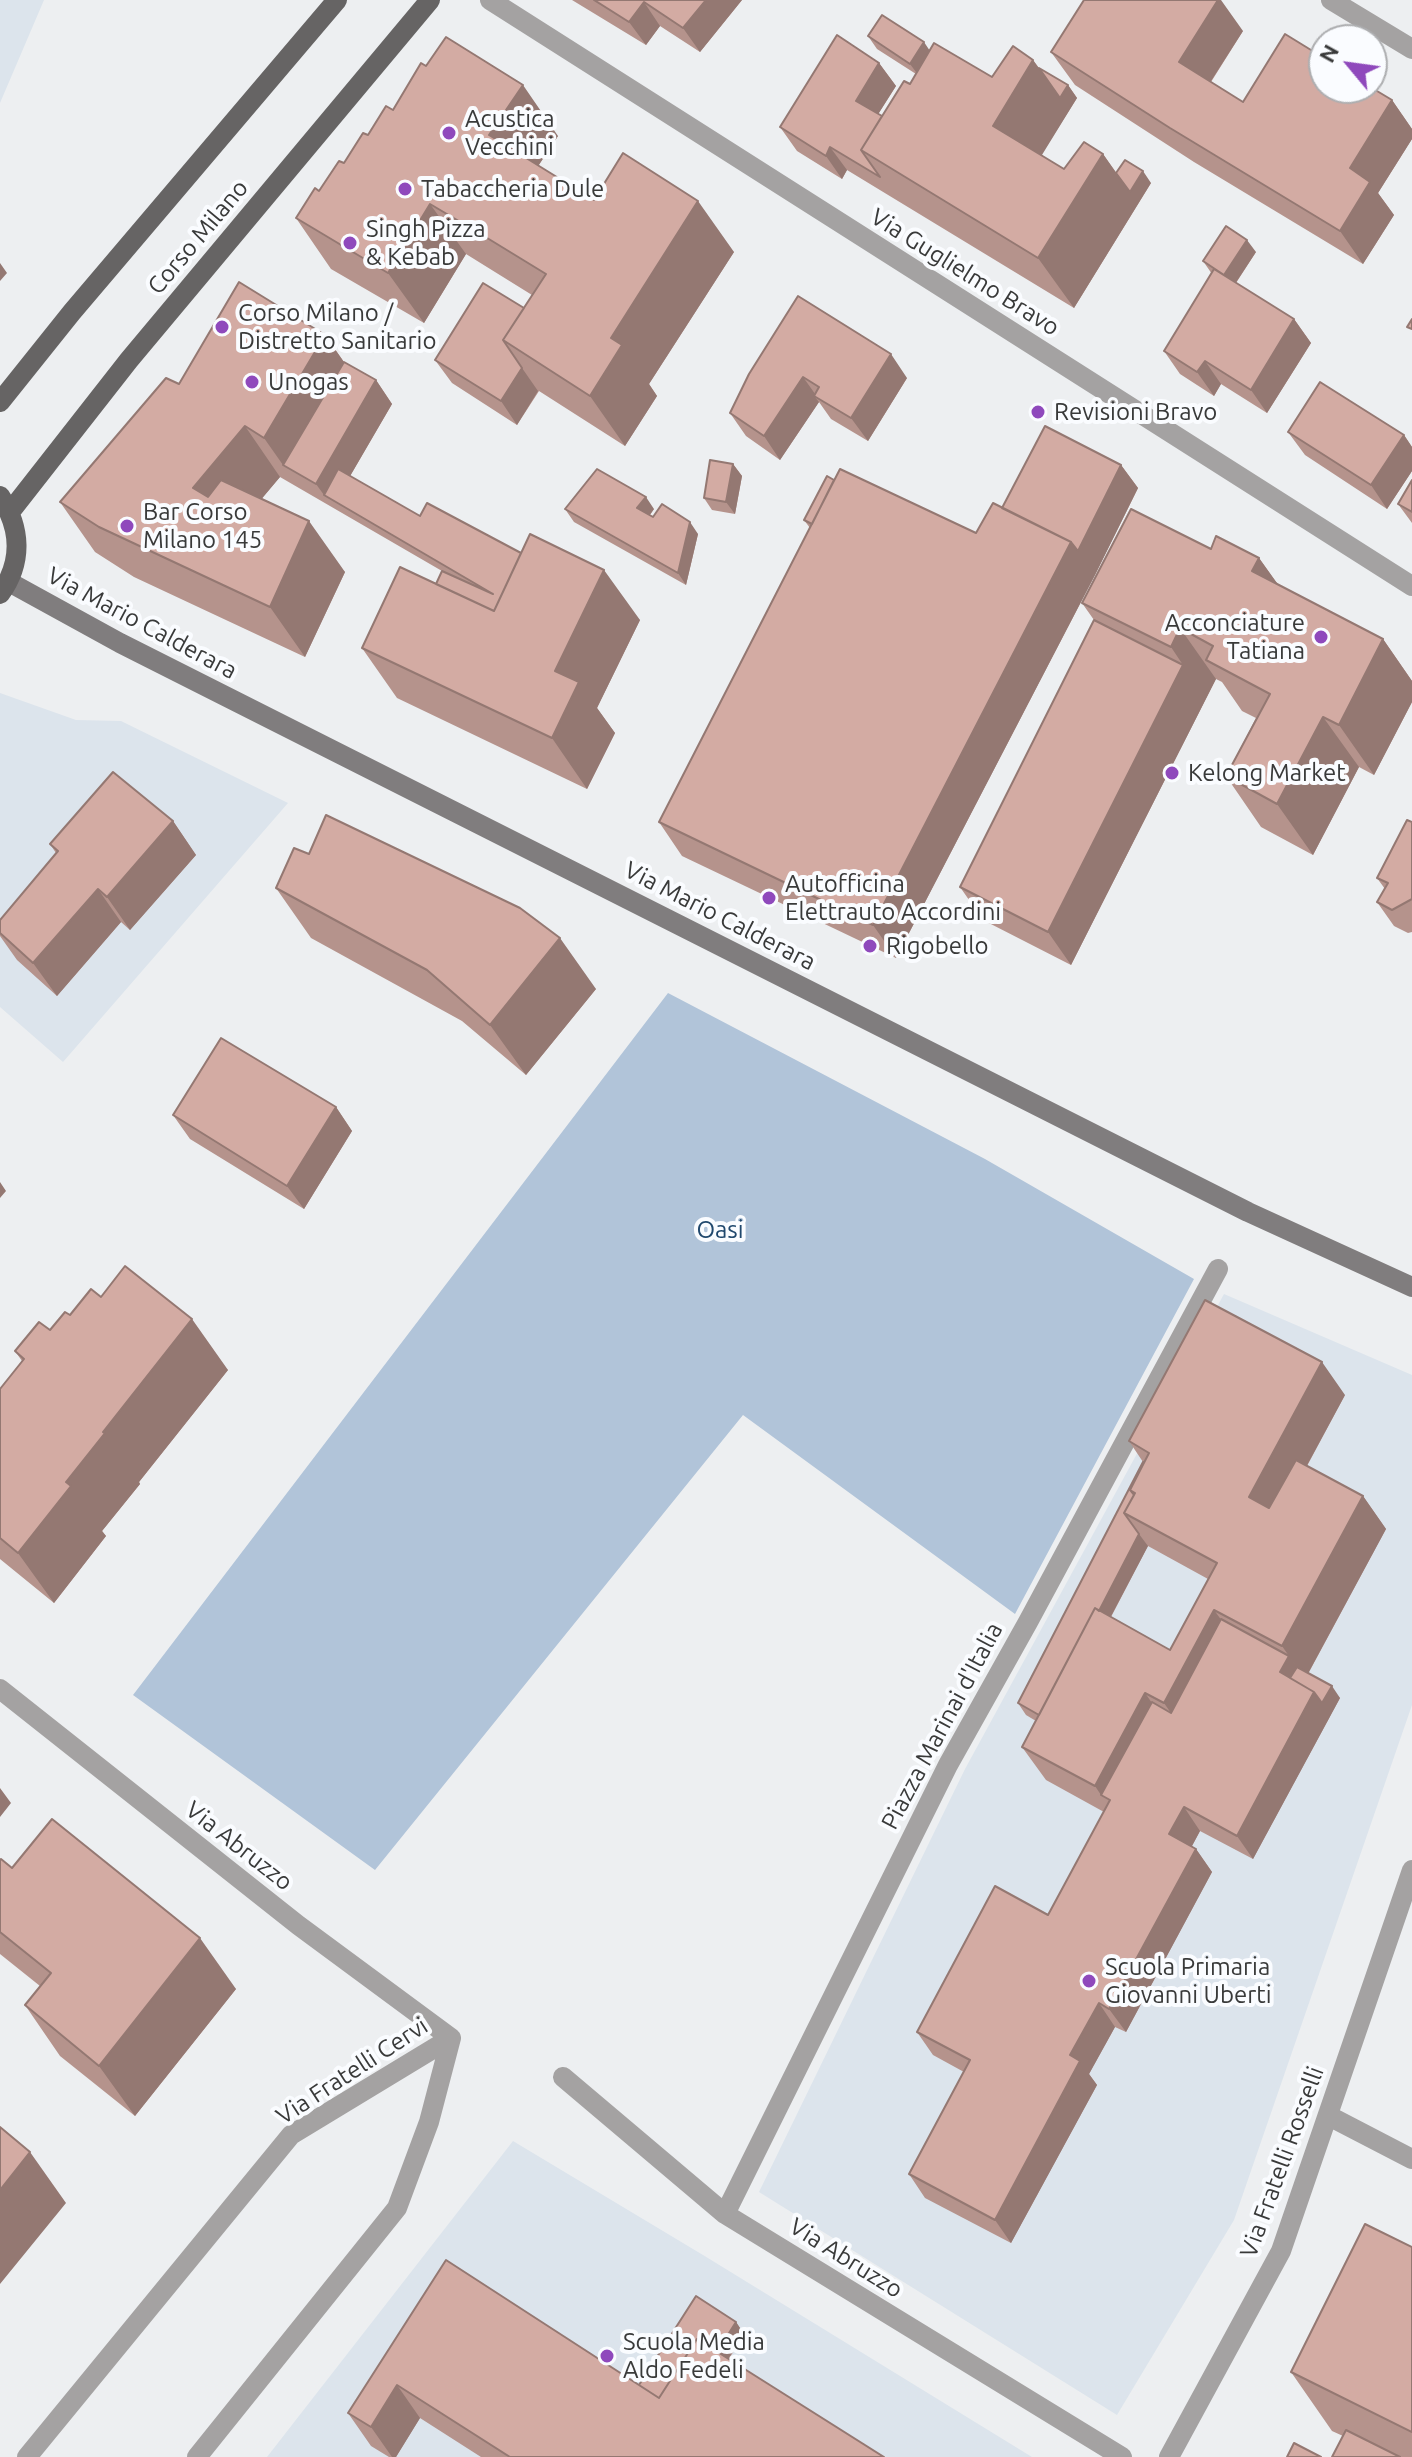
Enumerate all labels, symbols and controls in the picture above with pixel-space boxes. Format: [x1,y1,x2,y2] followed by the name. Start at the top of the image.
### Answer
[1308,24,1388,104] north arrow
[1313,40,1343,66] text: N
[465,105,555,161] place label: Acustica Vecchini
[440,124,458,142] marker: Acustica Vecchini
[142,174,254,300] street label: Corso Milano
[421,175,604,203] place label: Tabaccheria Dule
[396,180,414,198] marker: Tabaccheria Dule
[865,202,1065,342] street label: Via Guglielmo Bravo
[366,215,486,271] place label: Singh Pizza & Kebab
[341,234,359,252] marker: Singh Pizza & Kebab
[238,299,436,355] place label: Corso Milano / Distretto Sanitario
[213,318,231,336] marker: Corso Milano / Distretto Sanitario
[268,368,349,396] place label: Unogas
[243,373,261,391] marker: Unogas
[1054,398,1217,426] place label: Revisioni Bravo
[1029,403,1047,421] marker: Revisioni Bravo
[143,498,262,554] place label: Bar Corso Milano 145
[118,517,136,535] marker: Bar Corso Milano 145
[42,561,242,685] street label: Via Mario Calderara
[1165,609,1305,665] place label: Acconciature Tatiana
[1312,628,1330,646] marker: Acconciature Tatiana
[1188,759,1346,787] place label: Kelong Market
[1163,764,1181,782] marker: Kelong Market
[620,855,820,977] street label: Via Mario Calderara
[785,870,1001,926] place label: Autofficina Elettrauto Accordini
[760,889,778,907] marker: Autofficina Elettrauto Accordini
[886,932,989,960] place label: Rigobello
[861,937,879,955] marker: Rigobello
[696,1216,744,1244] park label: Oasi
[875,1618,1009,1834] street label: Piazza Marinai d'Italia
[180,1795,298,1897] street label: Via Abruzzo
[1105,1953,1272,2009] place label: Scuola Primaria Giovanni Uberti
[1080,1972,1098,1990] marker: Scuola Primaria Giovanni Uberti
[271,2011,433,2131] street label: Via Fratelli Cervi
[1234,2063,1330,2261] street label: Via Fratelli Rosselli
[784,2212,908,2304] street label: Via Abruzzo
[623,2328,765,2384] place label: Scuola Media Aldo Fedeli
[598,2347,616,2365] marker: Scuola Media Aldo Fedeli

